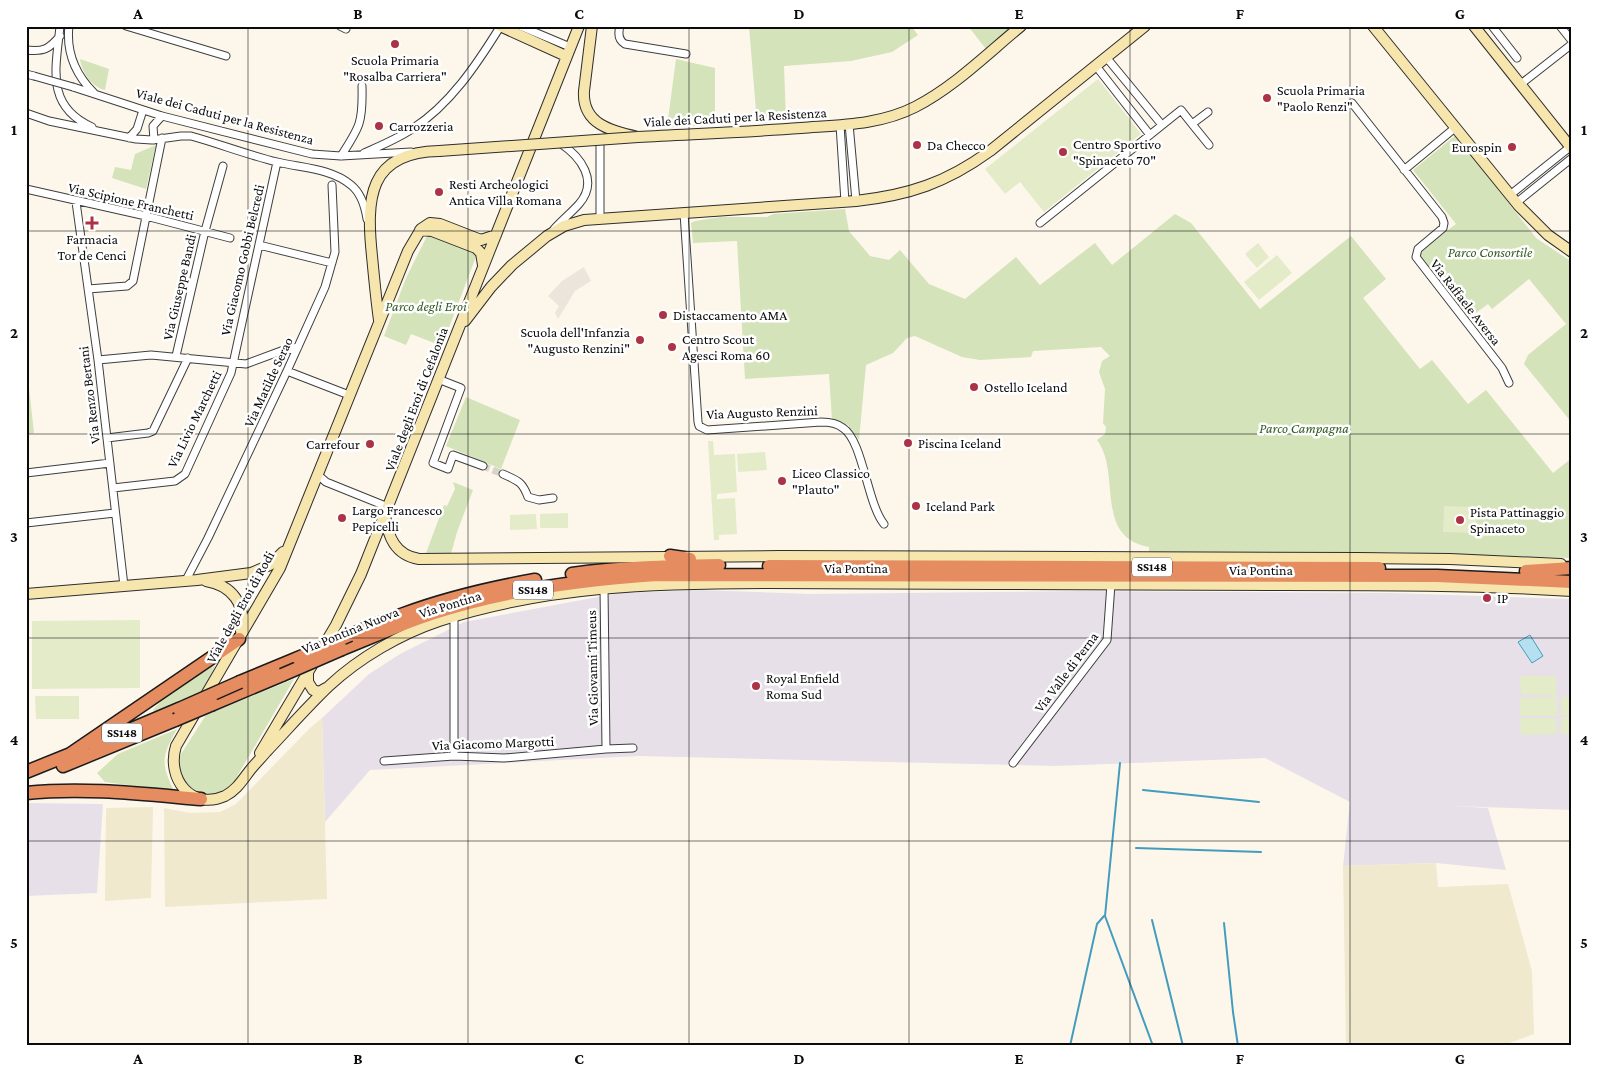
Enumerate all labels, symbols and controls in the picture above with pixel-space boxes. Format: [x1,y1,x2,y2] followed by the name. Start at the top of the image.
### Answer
[132,5,143,22] text: A
[353,5,363,22] text: B
[574,5,584,22] text: C
[793,5,805,22] text: D
[1014,5,1024,22] text: E
[1236,5,1245,22] text: F
[1455,5,1465,22] text: G
[389,38,401,50] marker: Scuola Primaria "Rosalba Carriera"
[343,52,447,84] place label: Scuola Primaria "Rosalba Carriera"
[1277,82,1366,114] place label: Scuola Primaria "Paolo Renzi"
[134,85,316,148] street label: Viale dei Caduti per la Resistenza
[1261,92,1273,104] marker: Scuola Primaria "Paolo Renzi"
[643,104,828,130] street label: Viale dei Caduti per la Resistenza
[389,118,454,134] place label: Carrozzeria
[373,120,385,132] marker: Carrozzeria
[11,121,17,138] text: 1
[1581,121,1587,138] text: 1
[1073,136,1161,168] place label: Centro Sportivo "Spinaceto 70"
[927,137,986,153] place label: Da Checco
[911,139,923,151] marker: Da Checco
[1451,139,1502,155] place label: Eurospin
[1506,141,1518,153] marker: Eurospin
[1057,146,1069,158] marker: Centro Sportivo "Spinaceto 70"
[449,176,562,208] place label: Resti Archeologici Antica Villa Romana
[67,179,196,223] street label: Via Scipione Franchetti
[217,183,267,337] street label: Via Giacomo Gobbi Belcredi
[433,186,445,198] marker: Resti Archeologici Antica Villa Romana
[86,217,98,229] marker: Farmacia Tor de Cenci
[57,231,127,263] place label: Farmacia Tor de Cenci
[159,232,199,342] street label: Via Giuseppe Bandi
[1448,244,1533,260] park label: Parco Consortile
[1427,256,1505,349] street label: Via Raffaele Aversa
[385,298,467,314] park label: Parco degli Eroi
[673,307,787,323] place label: Distaccamento AMA
[657,309,669,321] marker: Distaccamento AMA
[10,324,18,341] text: 2
[381,324,451,473] street label: Viale degli Eroi di Cefalonia
[520,324,631,356] place label: Scuola dell'Infanzia "Augusto Renzini"
[1580,324,1588,341] text: 2
[682,331,770,363] place label: Centro Scout Agesci Roma 60
[240,334,296,430] street label: Via Matilde Serao
[634,334,646,346] marker: Scuola dell'Infanzia "Augusto Renzini"
[666,341,678,353] marker: Centro Scout Agesci Roma 60
[75,345,103,445] street label: Via Renzo Bertani
[164,368,225,470] street label: Via Livio Marchetti
[984,379,1068,395] place label: Ostello Iceland
[968,381,980,393] marker: Ostello Iceland
[706,402,818,422] street label: Via Augusto Renzini
[1259,420,1349,436] park label: Parco Campagna
[918,435,1002,451] place label: Piscina Iceland
[306,436,360,452] place label: Carrefour
[902,437,914,449] marker: Piscina Iceland
[364,438,376,450] marker: Carrefour
[792,465,870,497] place label: Liceo Classico "Plauto"
[776,475,788,487] marker: Liceo Classico "Plauto"
[926,498,995,514] place label: Iceland Park
[910,500,922,512] marker: Iceland Park
[352,502,442,534] place label: Largo Francesco Pepicelli
[1470,504,1564,536] place label: Pista Pattinaggio Spinaceto
[336,512,348,524] marker: Largo Francesco Pepicelli
[1454,514,1466,526] marker: Pista Pattinaggio Spinaceto
[10,528,18,545] text: 3
[1580,528,1588,545] text: 3
[203,548,278,666] street label: Viale degli Eroi di Rodi
[1132,558,1172,576] road number: SS148
[824,560,889,576] street label: Via Pontina
[1229,562,1294,578] street label: Via Pontina
[513,580,553,600] road number: SS148
[417,587,483,621] street label: Via Pontina
[1497,590,1508,606] place label: IP
[1481,592,1493,604] marker: IP
[299,603,401,657] street label: Via Pontina Nuova
[583,610,601,726] street label: Via Giovanni Timeus
[1031,628,1102,715] street label: Via Valle di Perna
[766,670,840,702] place label: Royal Enfield Roma Sud
[750,680,762,692] marker: Royal Enfield Roma Sud
[102,724,142,742] road number: SS148
[10,731,19,748] text: 4
[1580,731,1589,748] text: 4
[432,733,555,753] street label: Via Giacomo Margotti
[10,934,18,951] text: 5
[1580,934,1588,951] text: 5
[132,1050,143,1067] text: A
[353,1050,363,1067] text: B
[574,1050,584,1067] text: C
[793,1050,805,1067] text: D
[1014,1050,1024,1067] text: E
[1236,1050,1245,1067] text: F
[1455,1050,1465,1067] text: G

